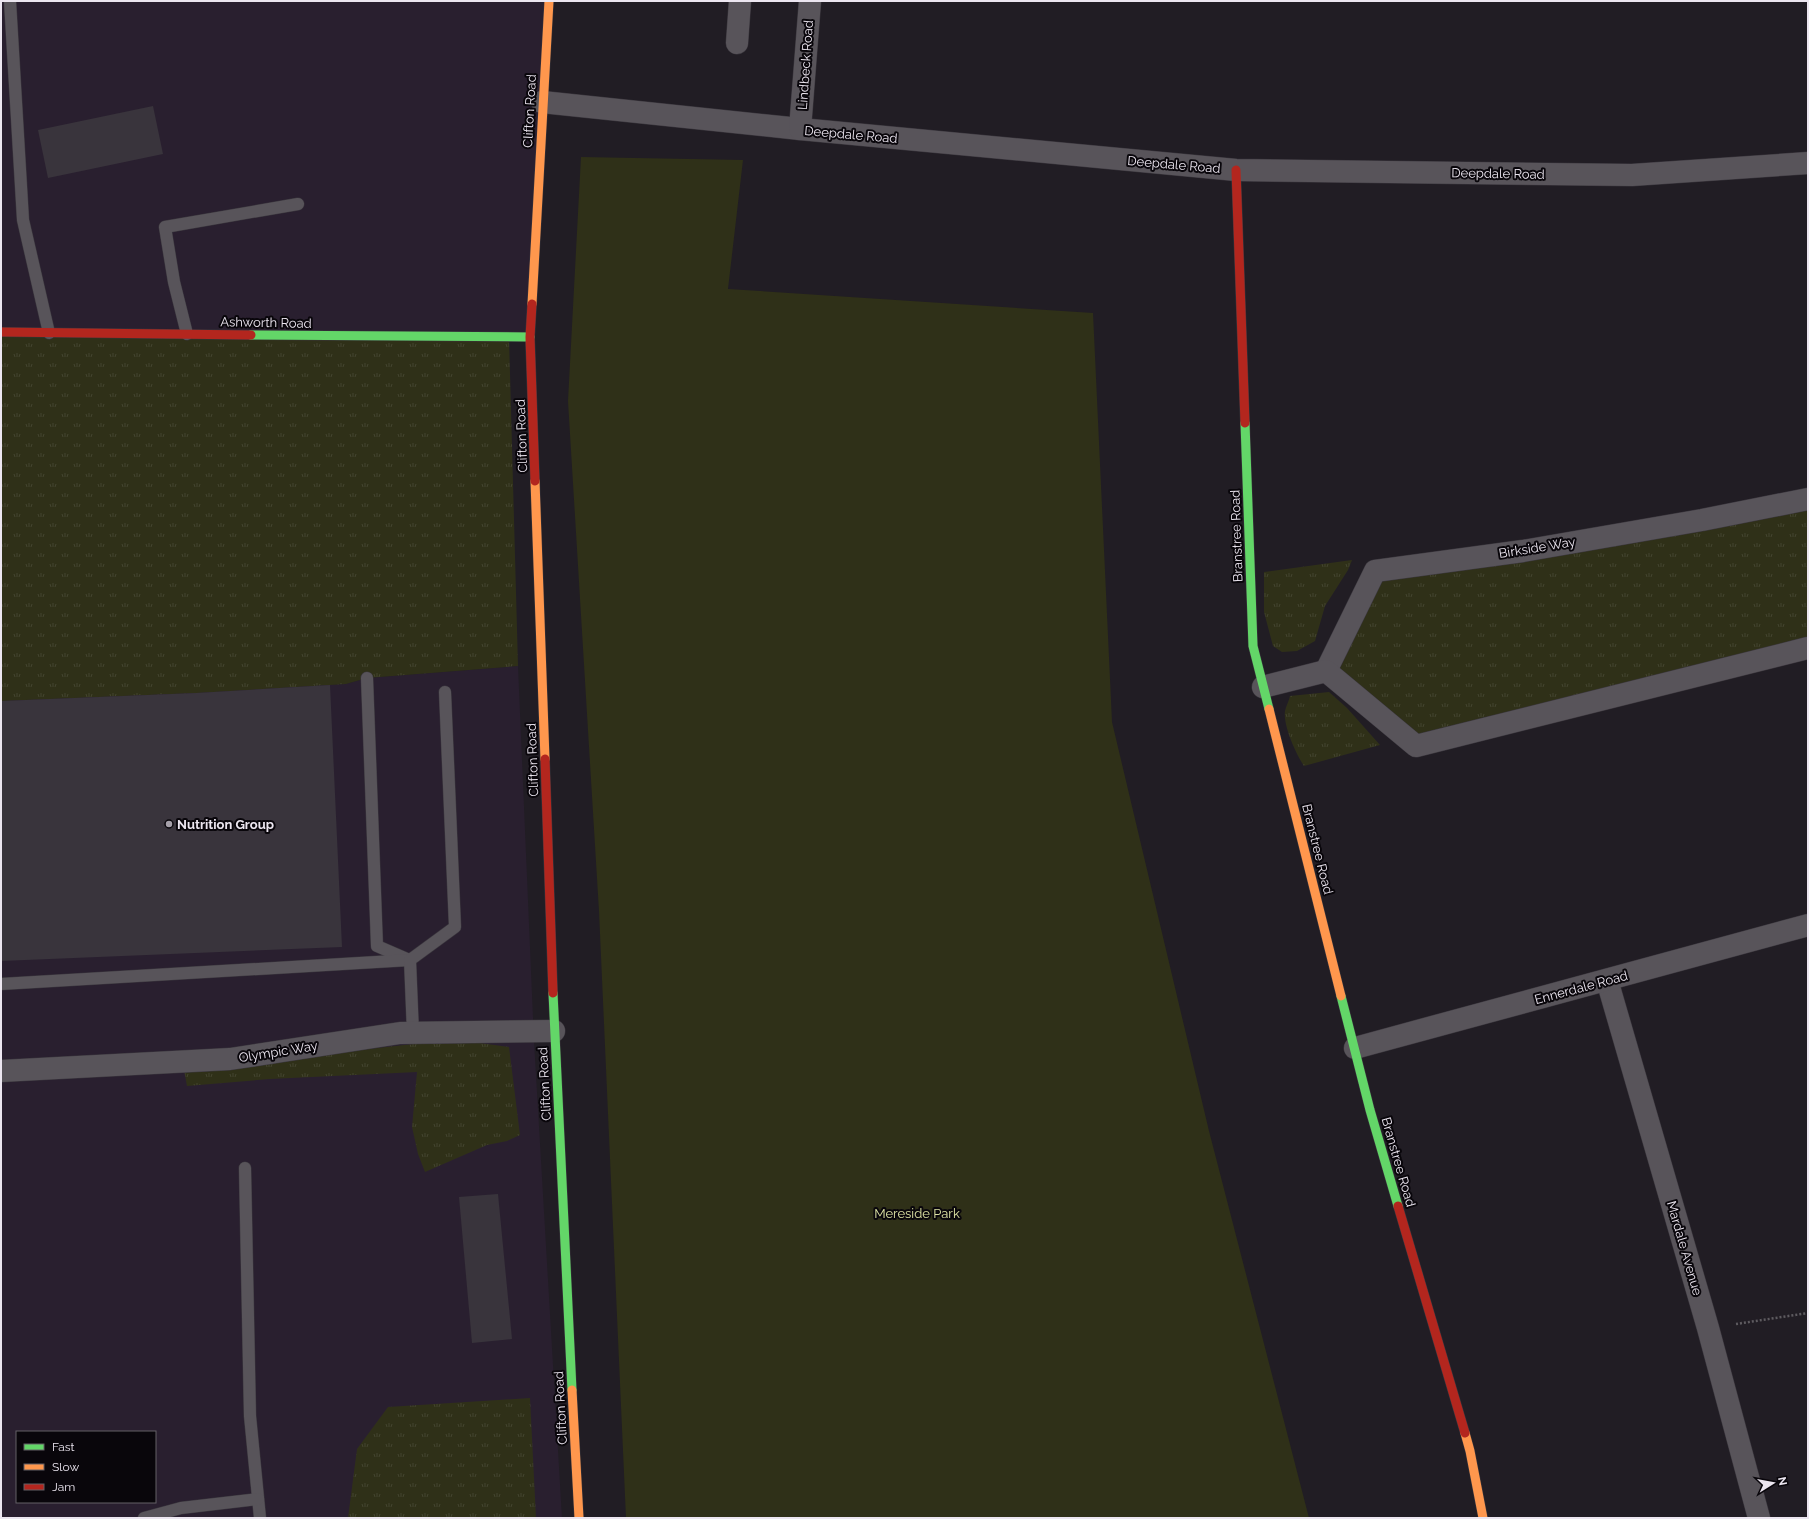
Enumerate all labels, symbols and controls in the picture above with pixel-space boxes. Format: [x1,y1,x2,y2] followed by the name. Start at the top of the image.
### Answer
[795,19,816,111] street label: Lindbeck Road
[520,74,539,148] street label: Clifton Road
[804,123,898,146] street label: Deepdale Road
[1127,153,1221,176] street label: Deepdale Road
[1451,165,1545,182] street label: Deepdale Road
[220,314,312,331] street label: Ashworth Road
[513,399,530,473] street label: Clifton Road
[1227,489,1246,583] street label: Branstree Road
[1498,534,1577,561] street label: Birkside Way
[524,723,541,797] street label: Clifton Road
[1299,802,1336,896] street label: Branstree Road
[177,817,274,832] place label: Nutrition Group
[164,819,174,829] marker: Nutrition Group
[1533,968,1629,1007] street label: Ennerdale Road
[238,1038,319,1065] street label: Olympic Way
[535,1047,554,1121] street label: Clifton Road
[1379,1116,1418,1209] street label: Branstree Road
[1664,1199,1705,1298] street label: Mardale Avenue
[874,1206,960,1221] park label: Mereside Park
[551,1371,570,1445] street label: Clifton Road
[16,1431,156,1503] legend
[52,1440,75,1454] text: Fast
[52,1460,79,1474] text: Slow
[1753,1463,1793,1503] north arrow
[1775,1476,1790,1487] text: N
[52,1480,75,1494] text: Jam

